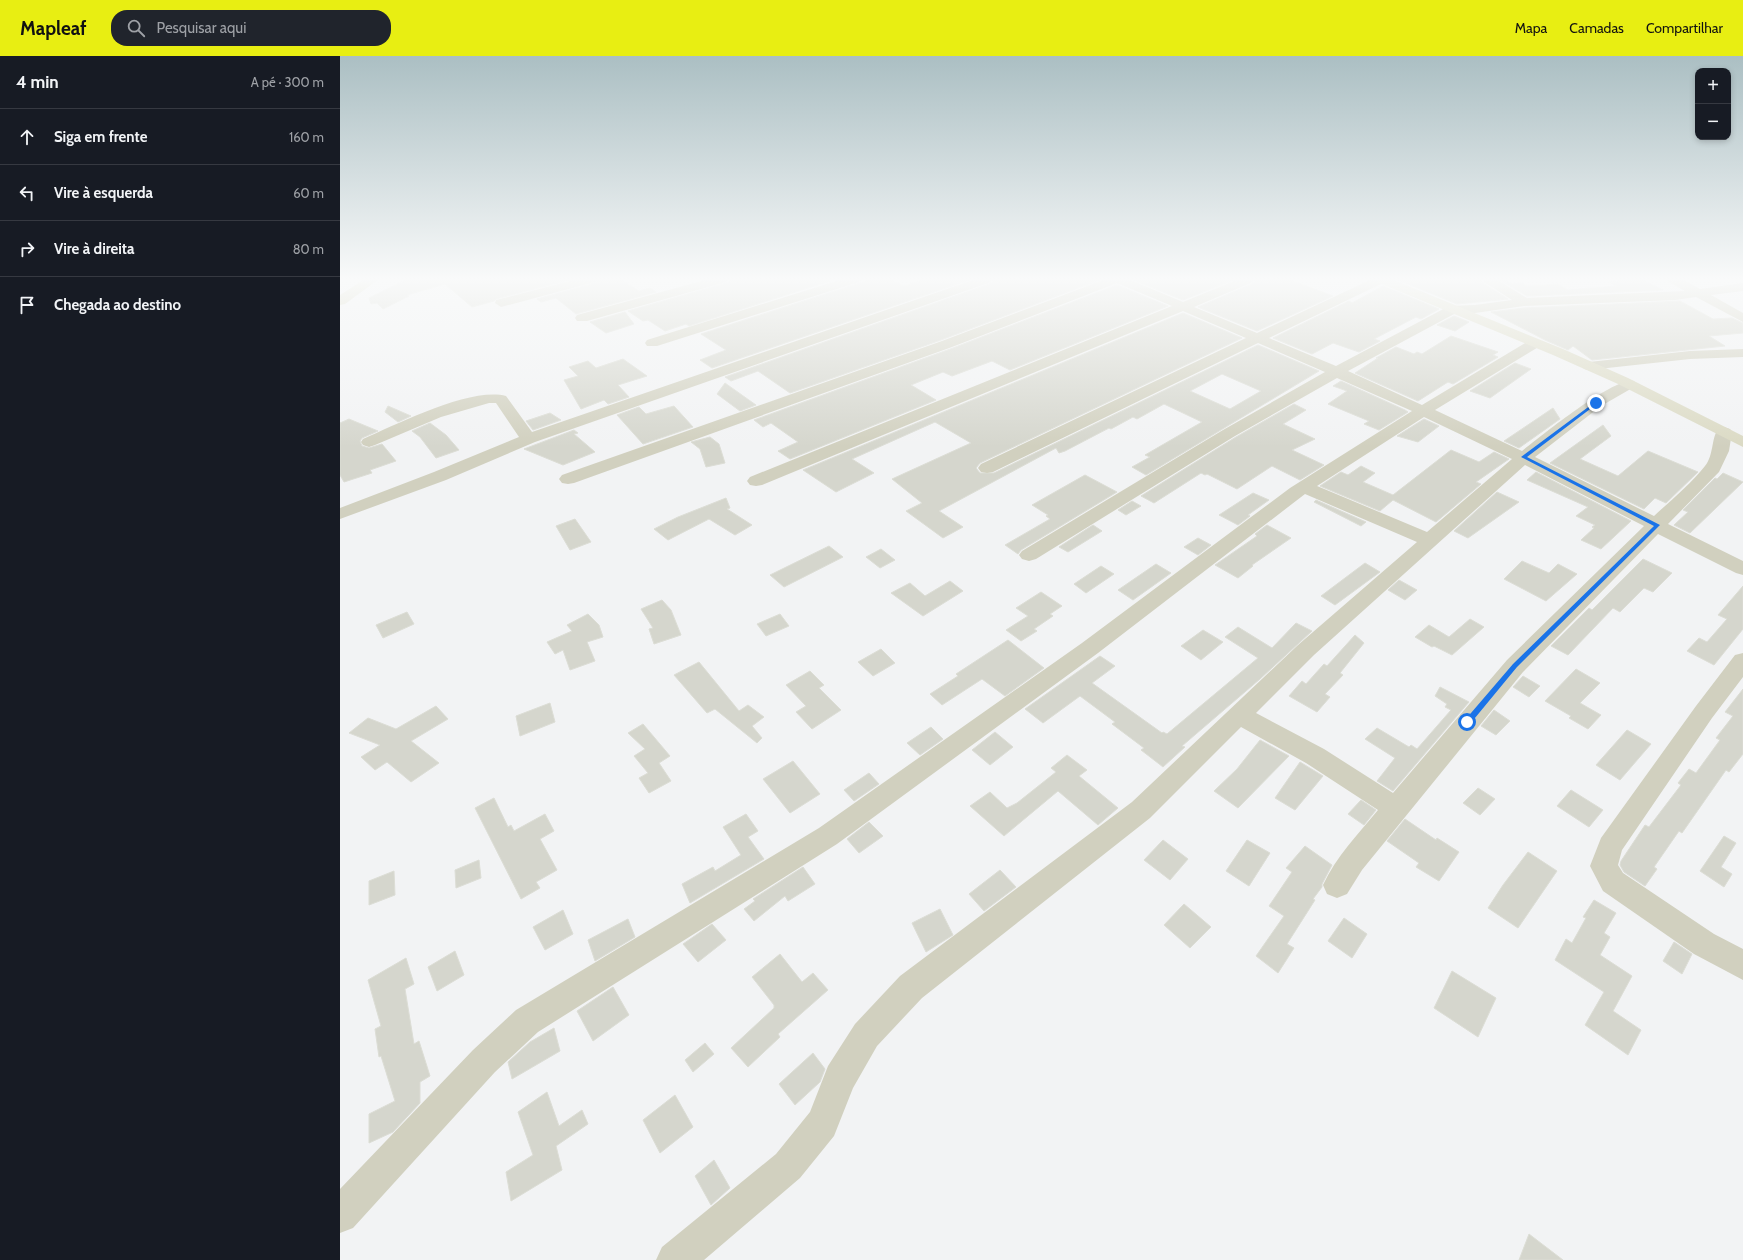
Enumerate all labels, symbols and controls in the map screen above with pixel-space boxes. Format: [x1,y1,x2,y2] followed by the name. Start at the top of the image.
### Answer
[111,10,391,46] search box
[20,17,87,40] text: Mapleaf
[125,17,147,39] icon: search
[157,19,246,37] text: Pesquisar aqui
[1515,19,1547,37] text: Mapa
[1569,19,1624,37] text: Camadas
[1646,19,1723,37] text: Compartilhar
[1695,68,1731,140] map controls
[1695,68,1731,104] button: +
[16,72,59,92] text: 4 min
[251,74,324,90] text: A pé · 300 m
[1695,104,1731,140] button: −
[16,126,38,148] icon: ahead
[54,128,147,146] text: Siga em frente
[289,129,324,145] text: 160 m
[16,182,38,204] icon: left
[54,184,153,202] text: Vire à esquerda
[293,185,324,201] text: 60 m
[16,238,38,260] icon: right
[54,240,135,258] text: Vire à direita
[293,241,324,257] text: 80 m
[16,294,38,316] icon: arrive
[54,296,181,314] text: Chegada ao destino
[1587,394,1605,412] route end
[1458,713,1476,731] route start

